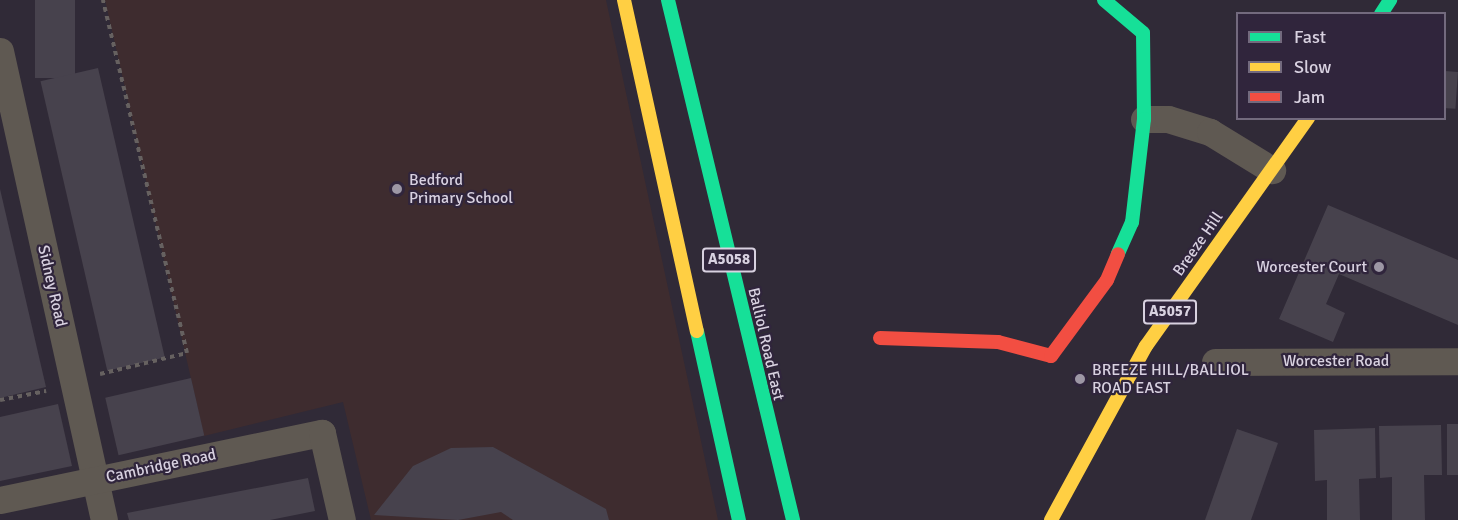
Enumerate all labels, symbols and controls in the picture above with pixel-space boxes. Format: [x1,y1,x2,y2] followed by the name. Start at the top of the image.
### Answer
[1236,12,1446,120] legend
[1294,26,1326,48] text: Fast
[1294,56,1331,78] text: Slow
[1294,86,1325,108] text: Jam
[409,170,513,208] place label: Bedford Primary School
[390,182,404,196] marker: Bedford Primary School
[1169,208,1227,280] street label: Breeze Hill
[33,243,71,329] street label: Sidney Road
[702,248,756,272] road number: A5058
[1256,257,1367,277] place label: Worcester Court
[1372,260,1386,274] marker: Worcester Court
[744,286,788,402] street label: Balliol Road East
[1143,300,1197,324] road number: A5057
[1283,351,1389,371] street label: Worcester Road
[1092,360,1249,398] place label: BREEZE HILL/BALLIOL ROAD EAST
[1073,372,1087,386] marker: BREEZE HILL/BALLIOL ROAD EAST
[104,445,218,487] street label: Cambridge Road

